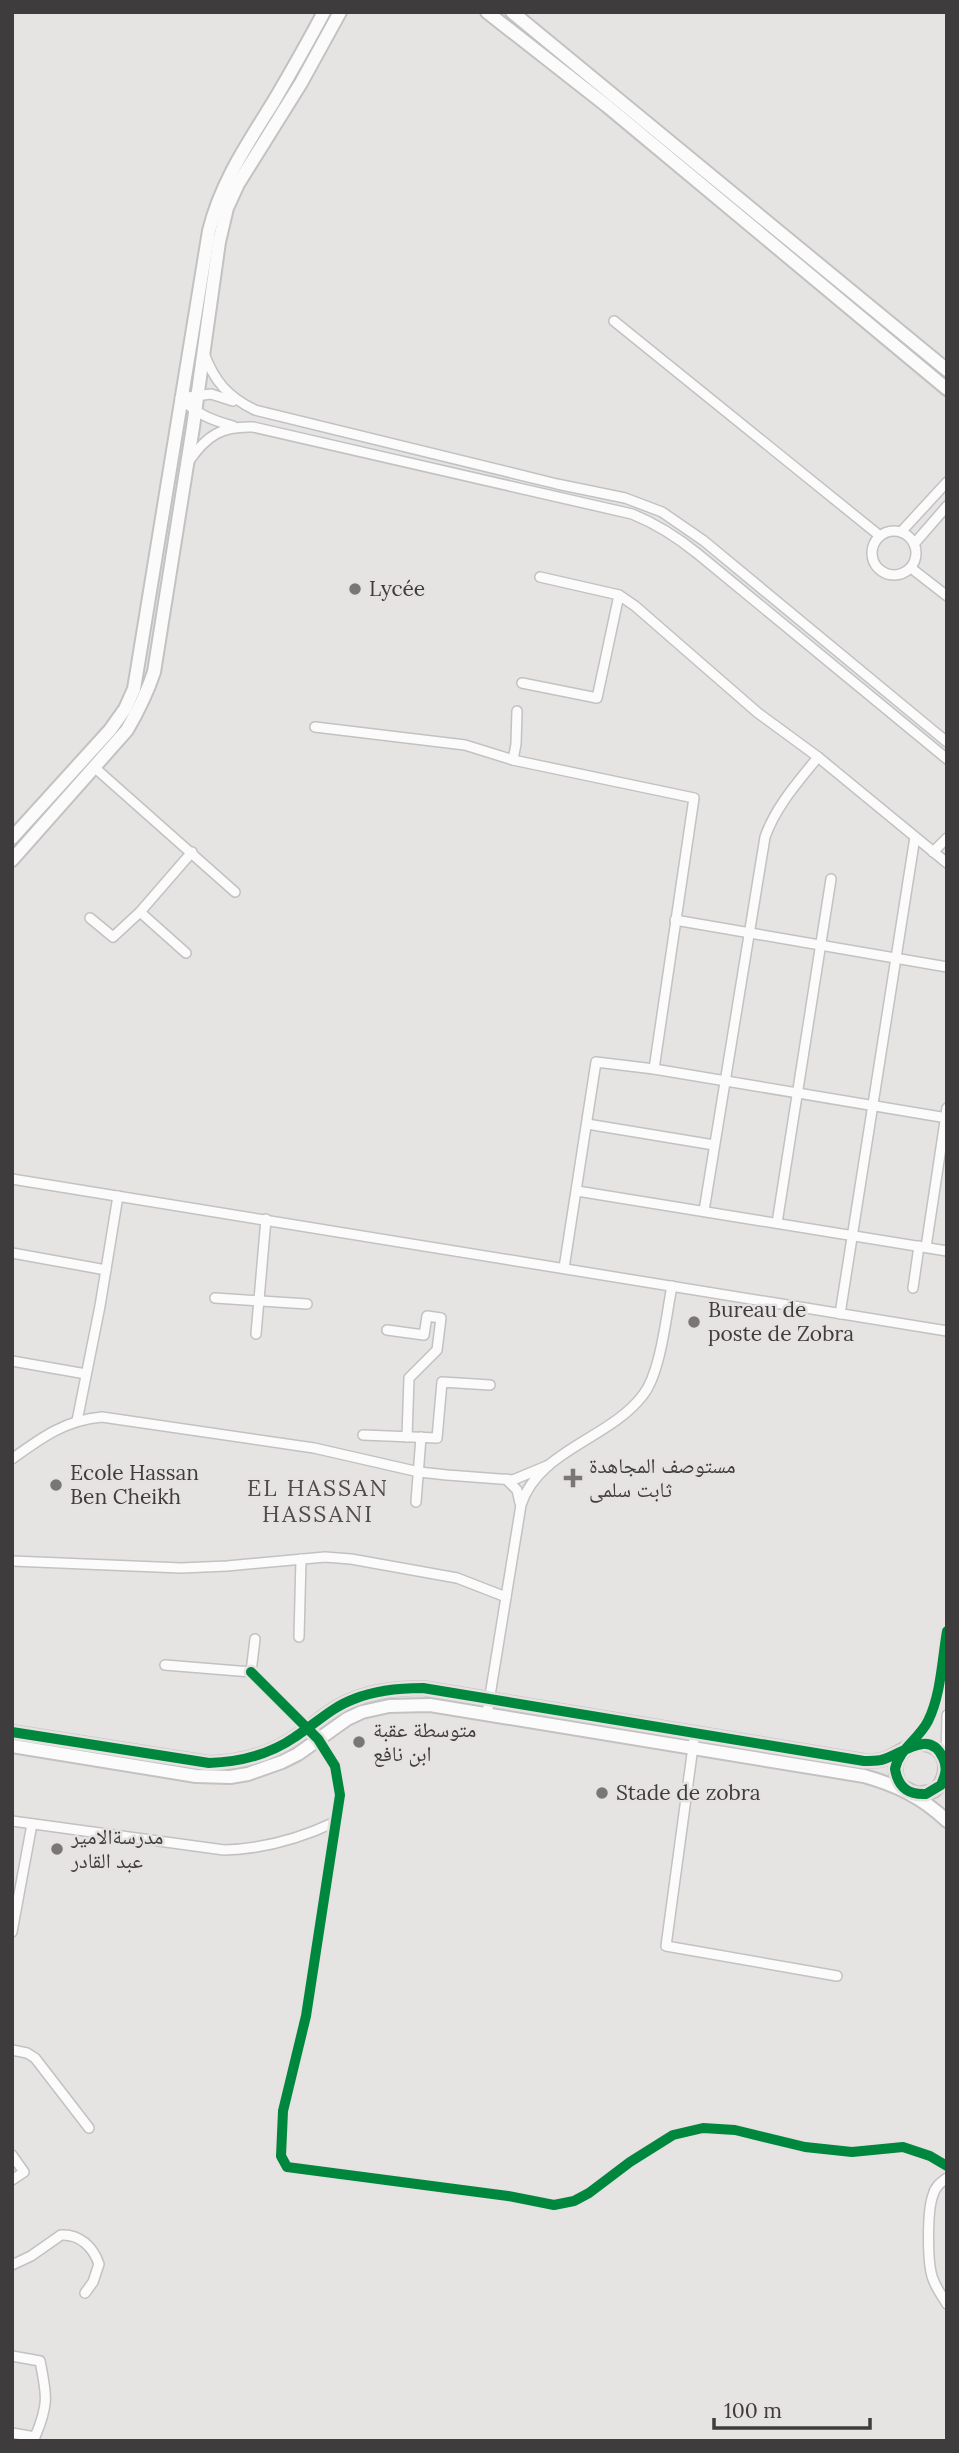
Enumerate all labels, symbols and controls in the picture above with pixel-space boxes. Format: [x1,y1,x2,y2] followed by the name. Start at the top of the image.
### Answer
[369,575,425,602] place label: Lycée
[347,581,363,597] marker: Lycée
[708,1296,854,1347] place label: Bureau de poste de Zobra
[686,1314,702,1330] marker: Bureau de poste de Zobra
[589,1452,736,1503] place label: مستوصف المجاهدة ثابت سلمى
[70,1459,199,1510] place label: Ecole Hassan Ben Cheikh
[563,1468,583,1488] marker: مستوصف المجاهدة ثابت سلمى
[247,1473,389,1528] district label: EL HASSAN HASSANI
[48,1477,64,1493] marker: Ecole Hassan Ben Cheikh
[373,1716,476,1767] place label: متوسطة عقبة ابن نافع
[351,1734,367,1750] marker: متوسطة عقبة ابن نافع
[616,1779,761,1806] place label: Stade de zobra
[594,1785,610,1801] marker: Stade de zobra
[70,1823,163,1874] place label: مدرسةالامير عبد القادر
[49,1841,65,1857] marker: مدرسةالامير عبد القادر
[714,2386,870,2430] scale bar
[724,2397,782,2424] text: 100 m

